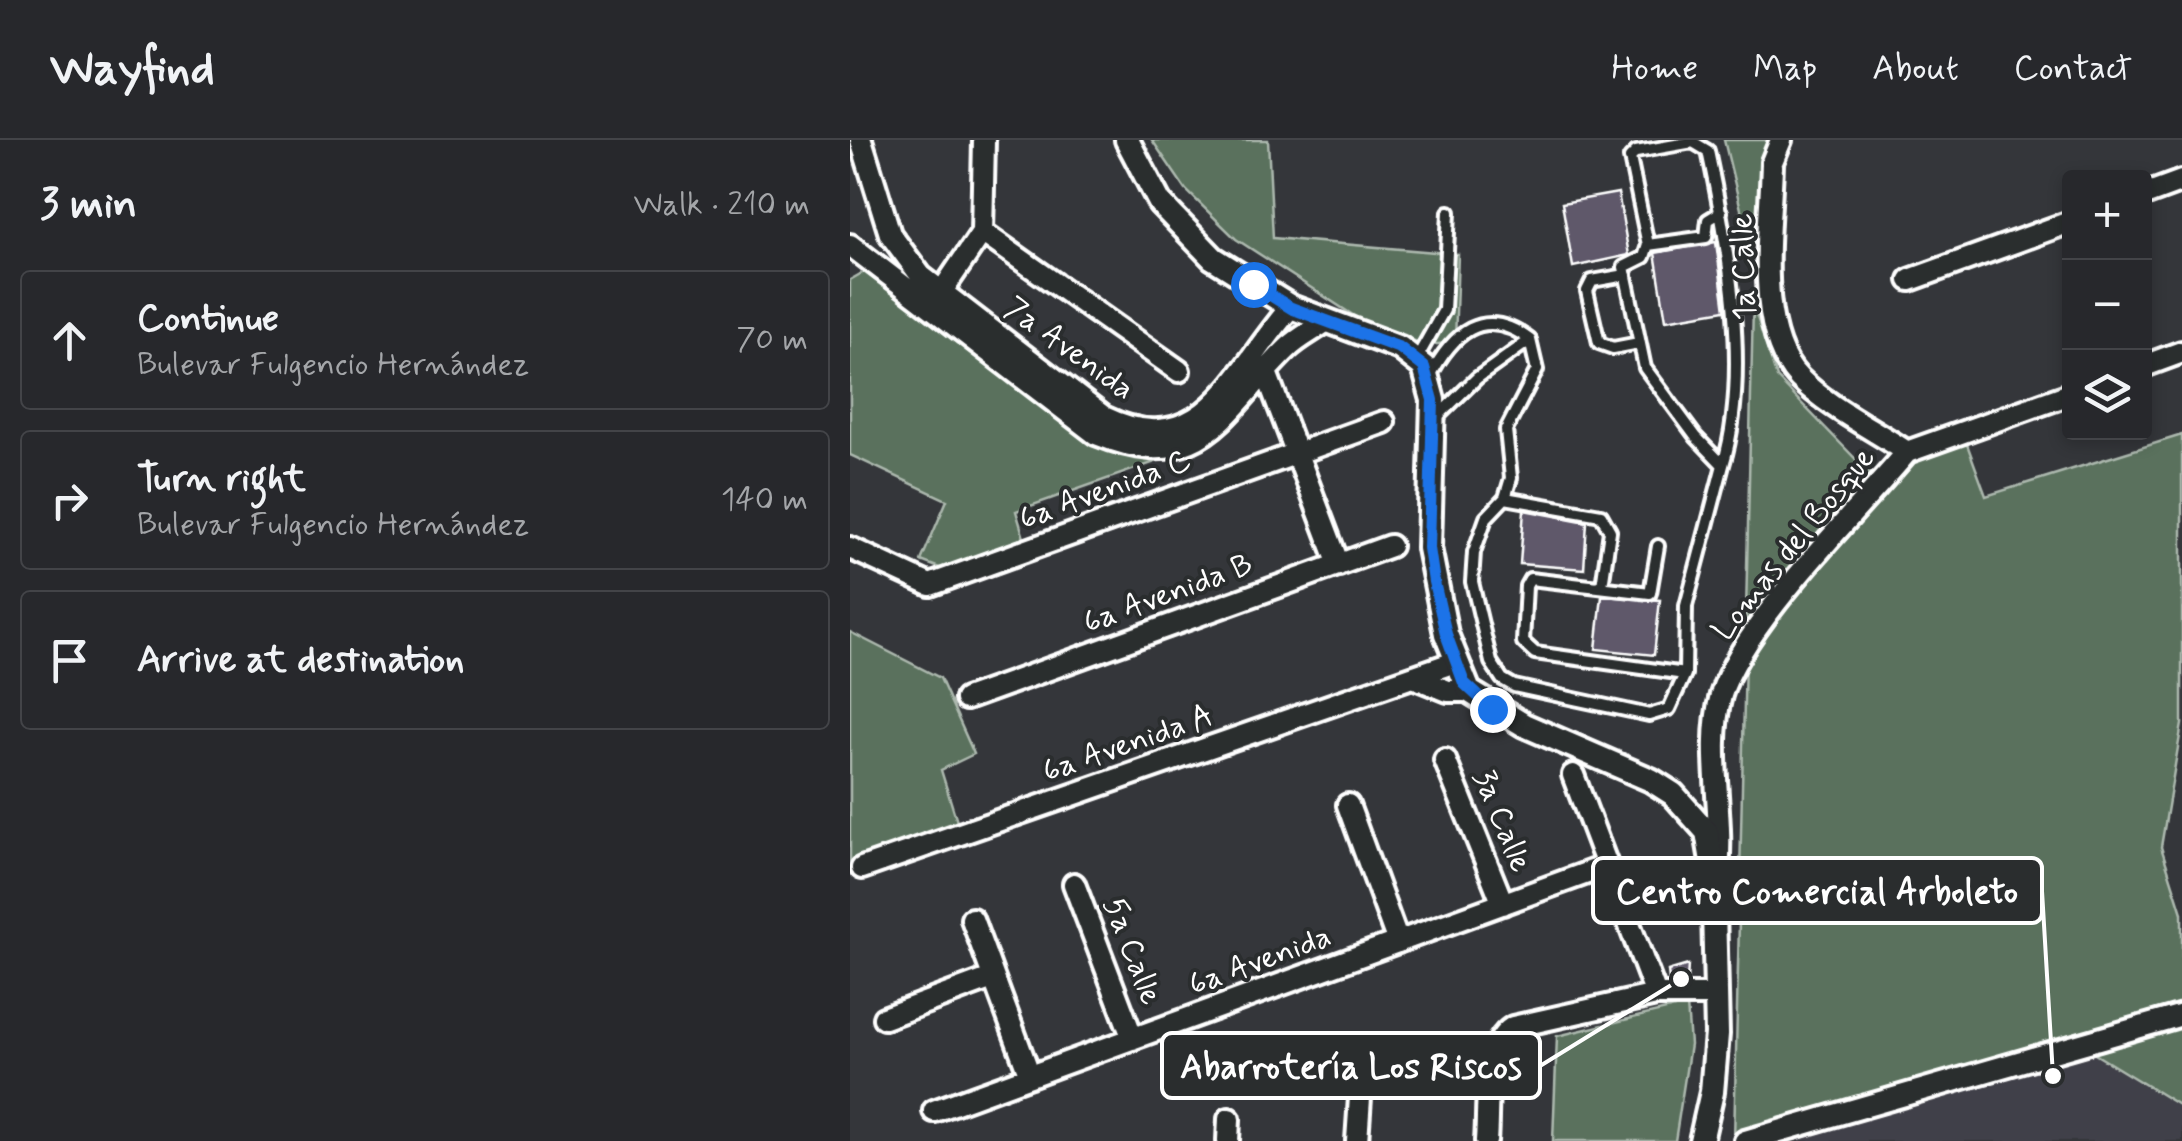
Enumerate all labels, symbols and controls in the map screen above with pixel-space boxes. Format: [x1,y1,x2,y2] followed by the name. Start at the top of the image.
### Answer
[50,38,215,101] text: Wayfind
[1611,46,1698,92] text: Home
[1753,46,1817,92] text: Map
[1872,46,1959,92] text: About
[2014,46,2132,92] text: Contact
[2062,170,2152,440] map controls
[2062,170,2152,260] button: +
[40,178,137,233] text: 3 min
[633,184,810,226] text: Walk · 210 m
[1721,213,1767,321] street label: 1a Calle
[2062,260,2152,350] button: −
[1231,262,1277,308] route start
[995,287,1143,411] street label: 7a Avenida
[137,295,279,344] text: Continue
[42,313,97,368] icon: ahead
[736,319,808,361] text: 70 m
[137,344,529,386] text: Bulevar Fulgencio Hernández
[2062,350,2152,440] button: layers
[1703,438,1885,650] street label: Lomas del Bosque
[1013,440,1197,540] street label: 6a Avenida C
[137,455,306,504] text: Turn right
[42,473,97,528] icon: right
[721,479,808,521] text: 140 m
[137,504,529,546] text: Bulevar Fulgencio Hernández
[1077,544,1259,644] street label: 6a Avenida B
[42,633,97,688] icon: arrive
[137,636,464,685] text: Arrive at destination
[1470,687,1516,733] route end
[1037,695,1219,793] street label: 6a Avenida A
[1462,763,1542,879] street label: 3a Calle
[1593,858,2042,923] callout: Centro Comercial Arboleto
[1616,870,2018,916] text: Centro Comercial Arboleto
[1092,891,1172,1011] street label: 5a Calle
[1183,916,1337,1006] street label: 6a Avenida
[1162,1033,1540,1098] callout: Abarrotería Los Riscos
[1180,1045,1522,1091] text: Abarrotería Los Riscos

